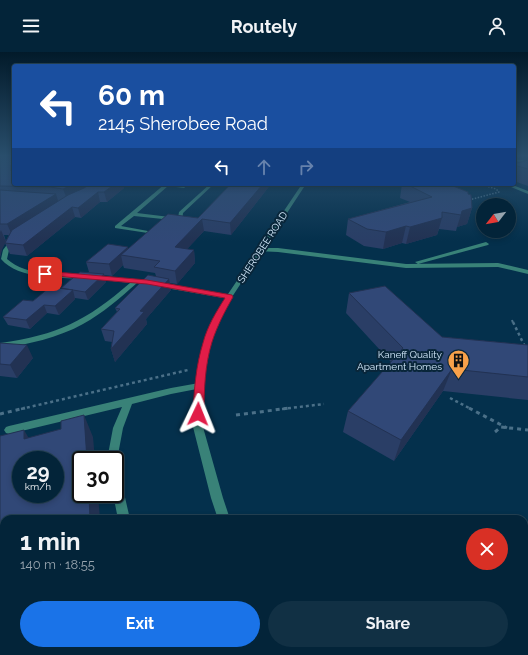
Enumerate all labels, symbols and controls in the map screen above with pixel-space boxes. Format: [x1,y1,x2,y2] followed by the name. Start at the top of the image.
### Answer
[20,15,42,37] icon: menu
[486,15,508,37] icon: person
[231,16,297,37] text: Routely
[98,79,165,112] text: 60 m
[32,80,84,132] icon: left
[98,113,268,134] text: 2145 Sherobee Road
[211,156,233,178] icon: left
[253,156,275,178] icon: ahead
[295,156,317,178] icon: right
[476,198,516,238] north arrow
[476,198,516,238] map controls
[235,210,290,285] street label: SHEROBEE ROAD
[28,257,62,291] pin
[34,263,56,285] icon: arrive
[445,347,471,380] building icon: Kaneff Quality Apartment Homes
[357,349,443,372] place label: Kaneff Quality Apartment Homes
[177,393,219,435] position arrow
[72,451,124,503] speed limit sign: 30
[26,460,50,484] text: 29
[25,481,51,492] text: km/h
[20,527,81,556] text: 1 min
[466,528,508,570] button: close
[20,557,95,572] text: 140 m · 18:55
[20,601,260,647] button: Exit
[268,601,508,647] button: Share

